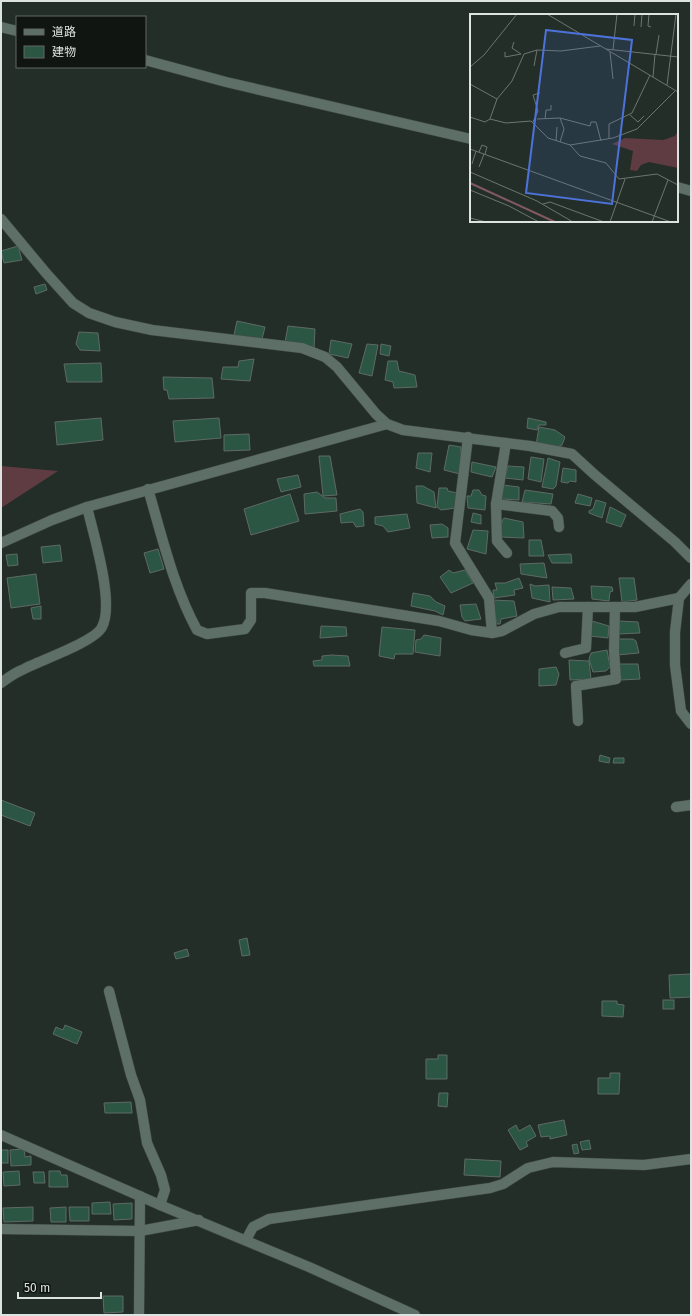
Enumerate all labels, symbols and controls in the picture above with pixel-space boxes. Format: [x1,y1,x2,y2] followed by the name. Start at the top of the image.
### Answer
[470,14,678,222] inset map
[16,16,146,68] legend
[52,25,76,39] text: 道路
[52,45,76,59] text: 建物
[18,1274,101,1300] scale bar
[24,1281,50,1295] text: 50 m

